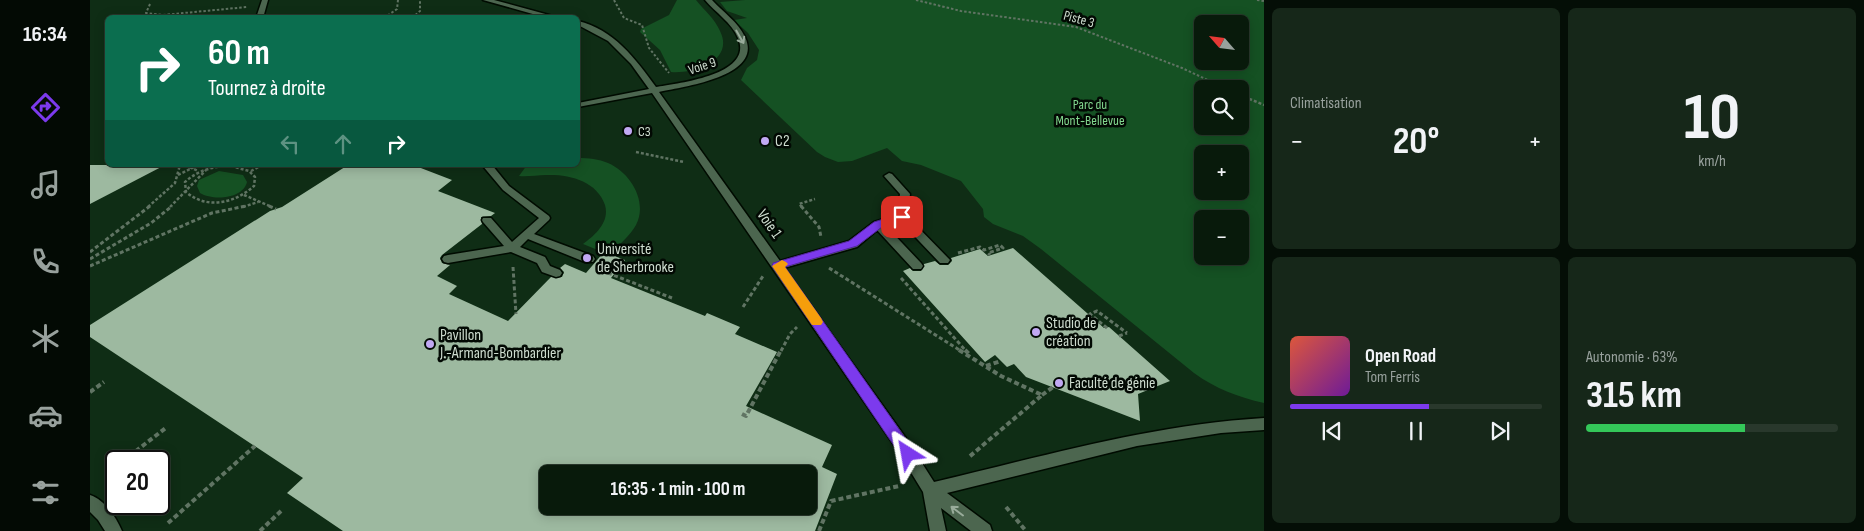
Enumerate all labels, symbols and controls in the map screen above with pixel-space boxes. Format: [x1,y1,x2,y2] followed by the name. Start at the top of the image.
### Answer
[1062,7,1096,31] street label: Piste 3
[1194,15,1249,70] north arrow
[1194,15,1249,265] map controls
[23,21,67,48] text: 16:34
[735,29,745,43] one-way arrow
[208,32,270,75] text: 60 m
[125,35,190,100] icon: right
[686,54,718,78] street label: Voie 9
[208,75,325,102] text: Tournez à droite
[1194,80,1249,135] button: search
[1684,80,1740,158] text: 10
[28,90,63,125] icon: directions
[1290,94,1362,113] text: Climatisation
[1055,96,1125,129] park label: Parc du Mont-Bellevue
[1393,119,1439,164] text: 20°
[638,123,651,140] place label: C3
[622,125,634,137] marker: C3
[1290,125,1304,158] text: −
[1528,125,1542,158] text: +
[276,130,304,158] icon: left
[329,130,357,158] icon: ahead
[382,130,410,158] icon: right
[775,132,789,151] place label: C2
[759,135,771,147] marker: C2
[1194,145,1249,200] button: +
[1698,152,1726,171] text: km/h
[28,167,63,202] icon: music
[881,196,923,238] pin
[888,203,916,231] icon: arrive
[752,206,786,242] street label: Voie 1
[1194,210,1249,265] button: −
[597,240,674,277] place label: Université de Sherbrooke
[28,244,63,279] icon: phone
[581,252,593,264] marker: Université de Sherbrooke
[1046,314,1096,351] place label: Studio de création
[28,321,63,356] icon: climate
[439,326,561,363] place label: Pavillon J.-Armand-Bombardier
[1030,326,1042,338] marker: Studio de création
[424,338,436,350] marker: Pavillon J.-Armand-Bombardier
[1365,345,1436,368] text: Open Road
[1586,348,1678,367] text: Autonomie · 63%
[1365,368,1420,387] text: Tom Ferris
[1586,373,1682,418] text: 315 km
[1069,374,1155,393] place label: Faculté de génie
[1053,377,1065,389] marker: Faculté de génie
[28,398,63,433] icon: car
[1318,417,1346,445] icon: previous
[1402,417,1430,445] icon: pause
[1486,417,1514,445] icon: next
[881,427,933,479] position arrow
[105,450,170,515] speed limit sign: 20
[28,475,63,510] icon: filters
[611,478,745,501] text: 16:35 · 1 min · 100 m
[951,505,964,516] one-way arrow

